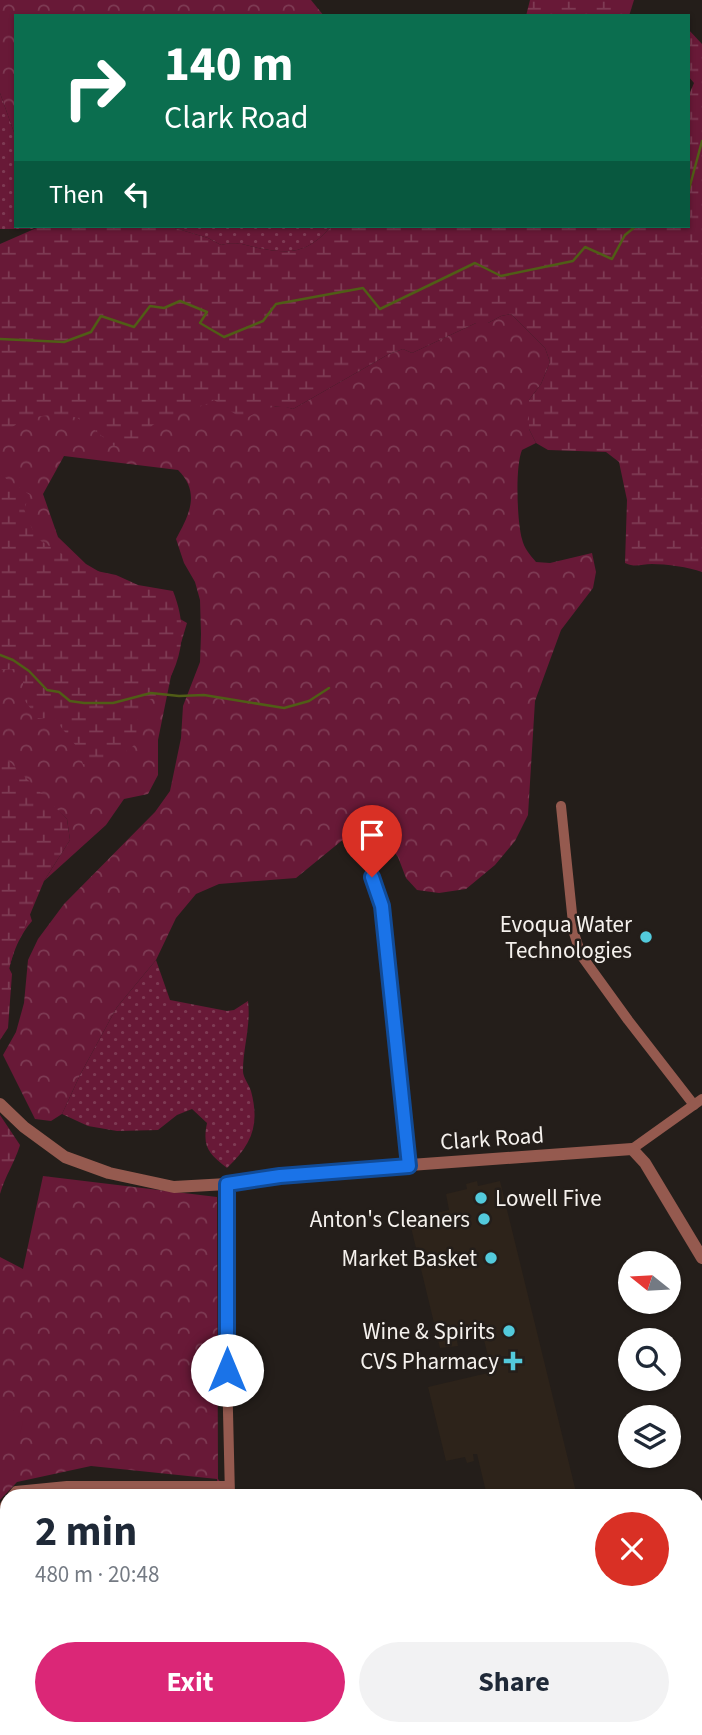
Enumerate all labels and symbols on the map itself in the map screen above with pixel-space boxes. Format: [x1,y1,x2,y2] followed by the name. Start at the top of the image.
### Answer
[342,805,402,877] pin
[500,908,633,967] place label: Evoqua Water Technologies
[638,929,654,945] marker: Evoqua Water Technologies
[439,1118,545,1159] street label: Clark Road
[495,1182,602,1215] place label: Lowell Five
[473,1190,489,1206] marker: Lowell Five
[310,1203,470,1236] place label: Anton's Cleaners
[476,1211,492,1227] marker: Anton's Cleaners
[342,1242,477,1275] place label: Market Basket
[483,1250,499,1266] marker: Market Basket
[618,1251,681,1314] north arrow
[363,1315,495,1348] place label: Wine & Spirits
[501,1323,517,1339] marker: Wine & Spirits
[190,1333,264,1407] position arrow
[360,1345,499,1378] place label: CVS Pharmacy
[505,1353,521,1369] marker: CVS Pharmacy

